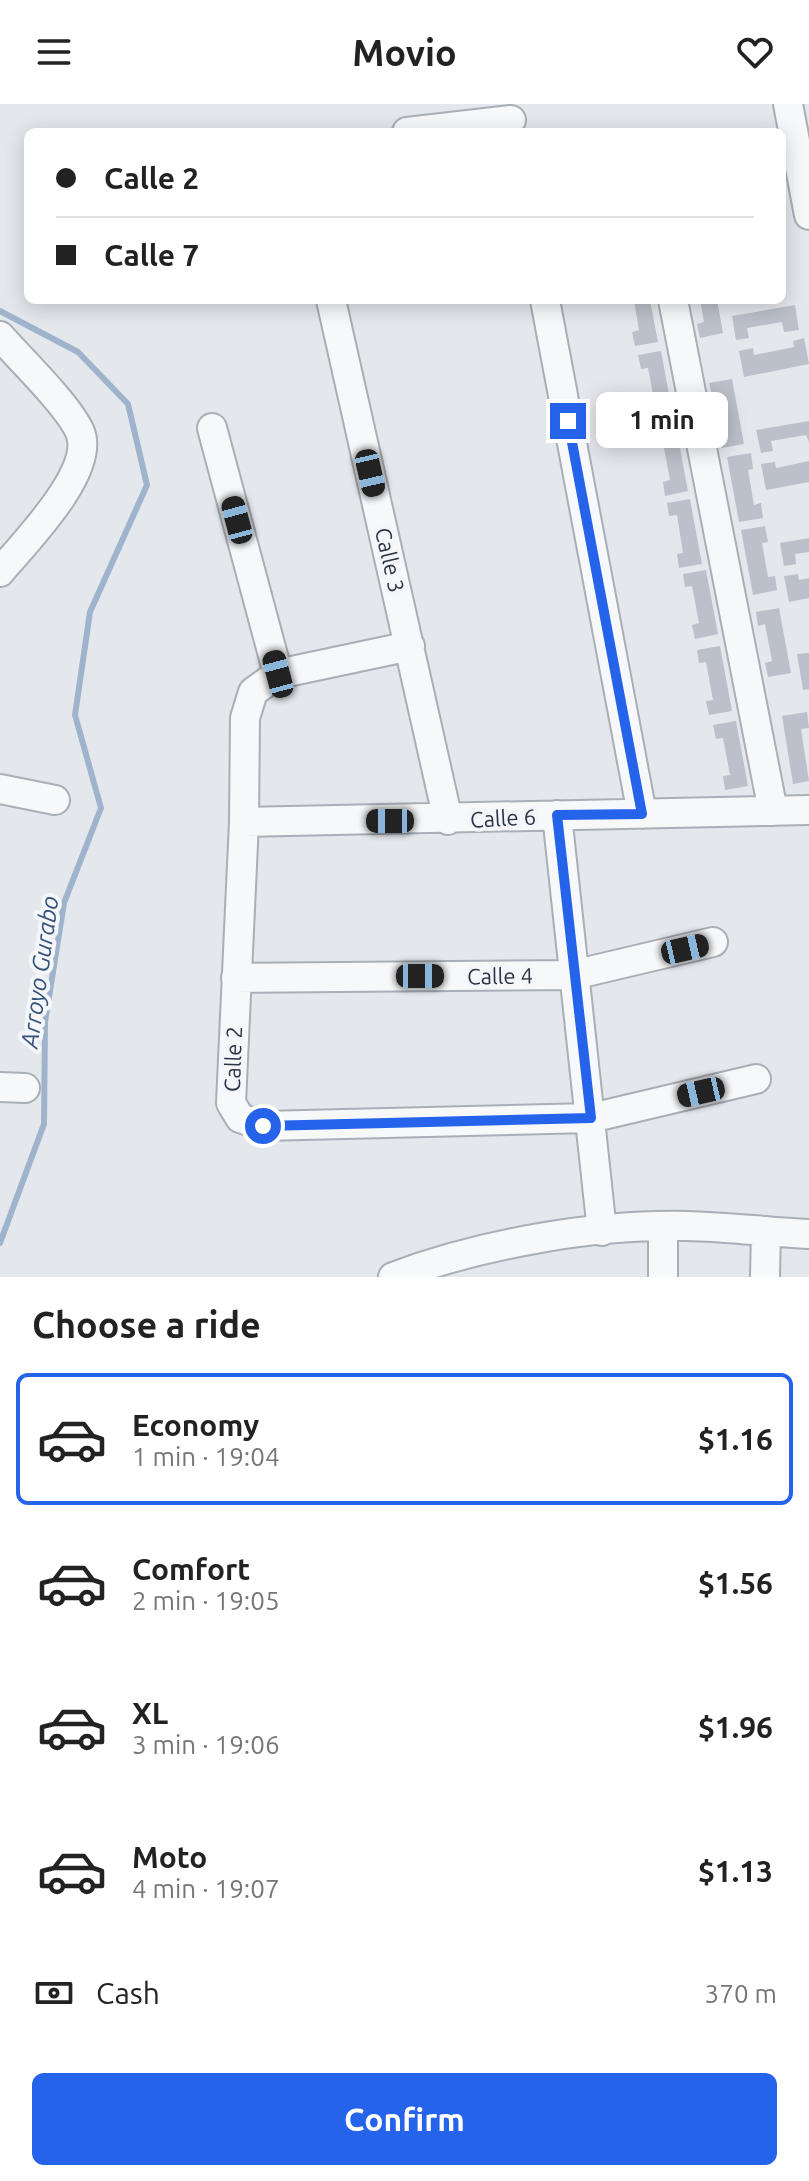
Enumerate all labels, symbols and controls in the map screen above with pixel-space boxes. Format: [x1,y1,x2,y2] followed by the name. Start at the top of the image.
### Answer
[32,30,76,74] icon: menu
[733,30,777,74] icon: heart
[352,32,457,73] text: Movio
[104,161,199,195] text: Calle 2
[104,238,199,272] text: Calle 7
[596,393,728,449] callout: 1 min
[550,403,586,439] route end
[629,405,695,434] text: 1 min
[353,447,387,499] car
[219,494,255,546] car
[371,525,410,595] street label: Calle 3
[260,648,296,700] car
[469,803,537,832] street label: Calle 6
[366,809,414,833] car
[15,894,64,1051] water label: Arroyo Gurabo
[659,932,711,966] car
[467,962,533,989] street label: Calle 4
[396,964,444,988] car
[219,1026,246,1092] street label: Calle 2
[675,1075,727,1109] car
[245,1108,281,1144] route start
[32,1304,261,1345] text: Choose a ride
[36,1403,108,1475] icon: car
[132,1408,259,1442] text: Economy
[698,1422,773,1456] text: $1.16
[132,1442,280,1471] text: 1 min · 19:04
[36,1547,108,1619] icon: car
[132,1552,250,1586] text: Comfort
[698,1566,773,1600] text: $1.56
[132,1586,280,1615] text: 2 min · 19:05
[36,1691,108,1763] icon: car
[132,1696,168,1730] text: XL
[698,1710,773,1744] text: $1.96
[132,1730,280,1759] text: 3 min · 19:06
[36,1835,108,1907] icon: car
[132,1840,207,1874] text: Moto
[698,1854,773,1888] text: $1.13
[132,1874,280,1903] text: 4 min · 19:07
[32,1971,76,2015] icon: cash
[96,1976,160,2010] text: Cash
[705,1979,777,2008] text: 370 m
[32,2073,777,2165] button: Confirm

